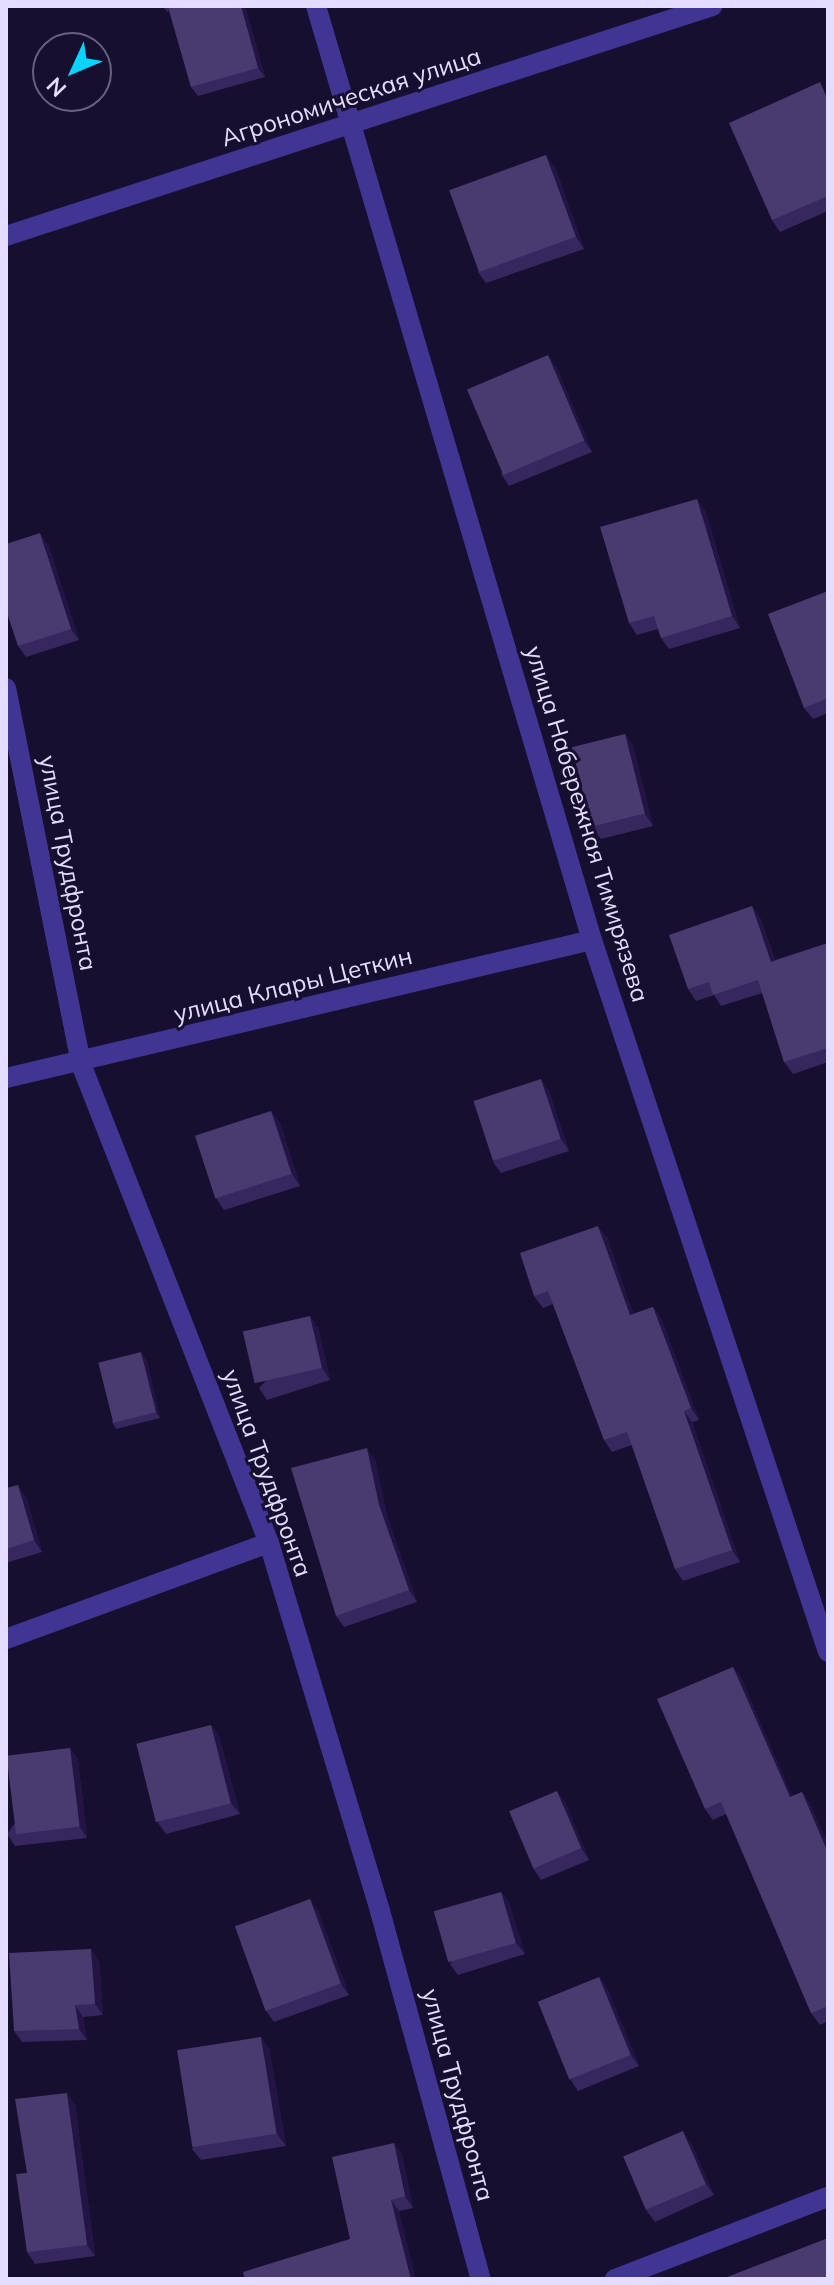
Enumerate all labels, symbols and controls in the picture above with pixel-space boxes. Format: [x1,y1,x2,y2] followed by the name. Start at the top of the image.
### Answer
[32,32,112,112] north arrow
[217,41,485,153] street label: Агрономическая улица
[40,72,72,103] text: N
[519,642,655,1006] street label: улица Набережная Тимирязева
[33,753,103,973] street label: улица Трудфронта
[171,941,415,1029] street label: улица Клары Цеткин
[216,1365,318,1581] street label: улица Трудфронта
[416,1986,500,2204] street label: улица Трудфронта

